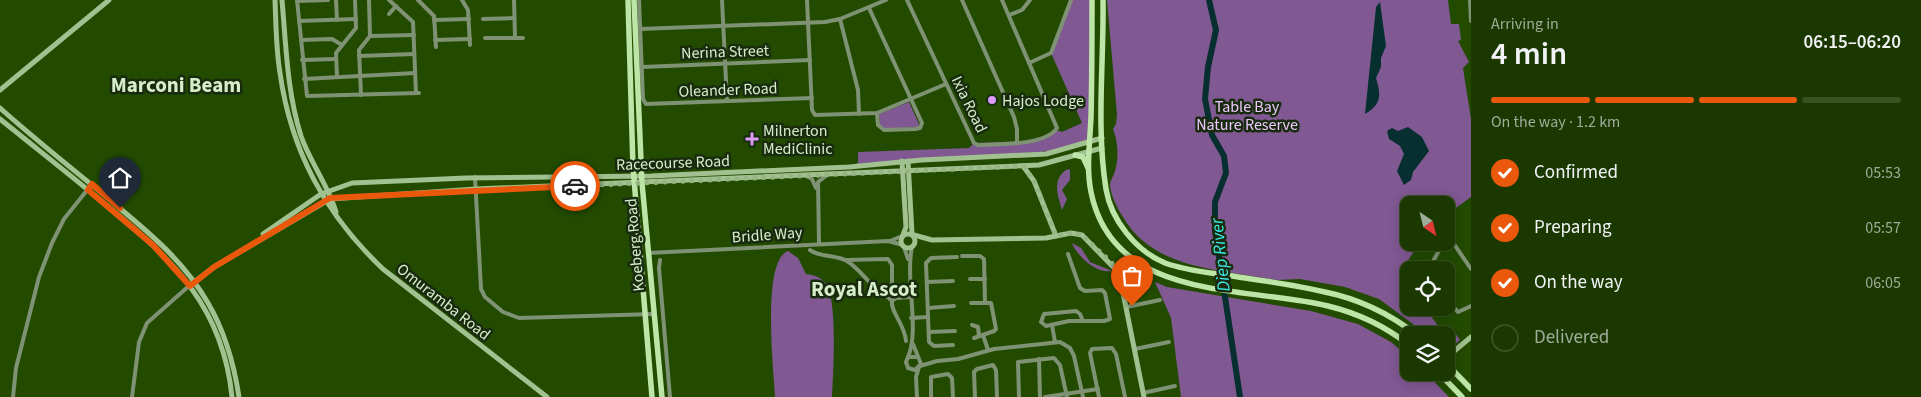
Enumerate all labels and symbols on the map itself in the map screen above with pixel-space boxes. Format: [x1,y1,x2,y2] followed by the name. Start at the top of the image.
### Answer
[681,39,770,65] street label: Nerina Street
[111,70,241,100] district label: Marconi Beam
[946,72,992,137] street label: Ixia Road
[678,77,778,103] street label: Oleander Road
[1002,90,1084,112] place label: Hajos Lodge
[986,94,998,106] marker: Hajos Lodge
[1196,96,1298,136] park label: Table Bay Nature Reserve
[763,120,833,160] place label: Milnerton MediClinic
[745,132,759,146] marker: Milnerton MediClinic
[616,150,730,176] street label: Racecourse Road
[99,157,141,208] pin
[550,161,600,211] courier
[1400,196,1455,251] north arrow
[620,197,650,292] street label: Koeberg Road
[1204,216,1237,293] water label: Diep River
[731,222,804,248] street label: Bridle Way
[1111,255,1153,306] pin
[392,258,495,345] street label: Omuramba Road
[811,274,917,304] district label: Royal Ascot

